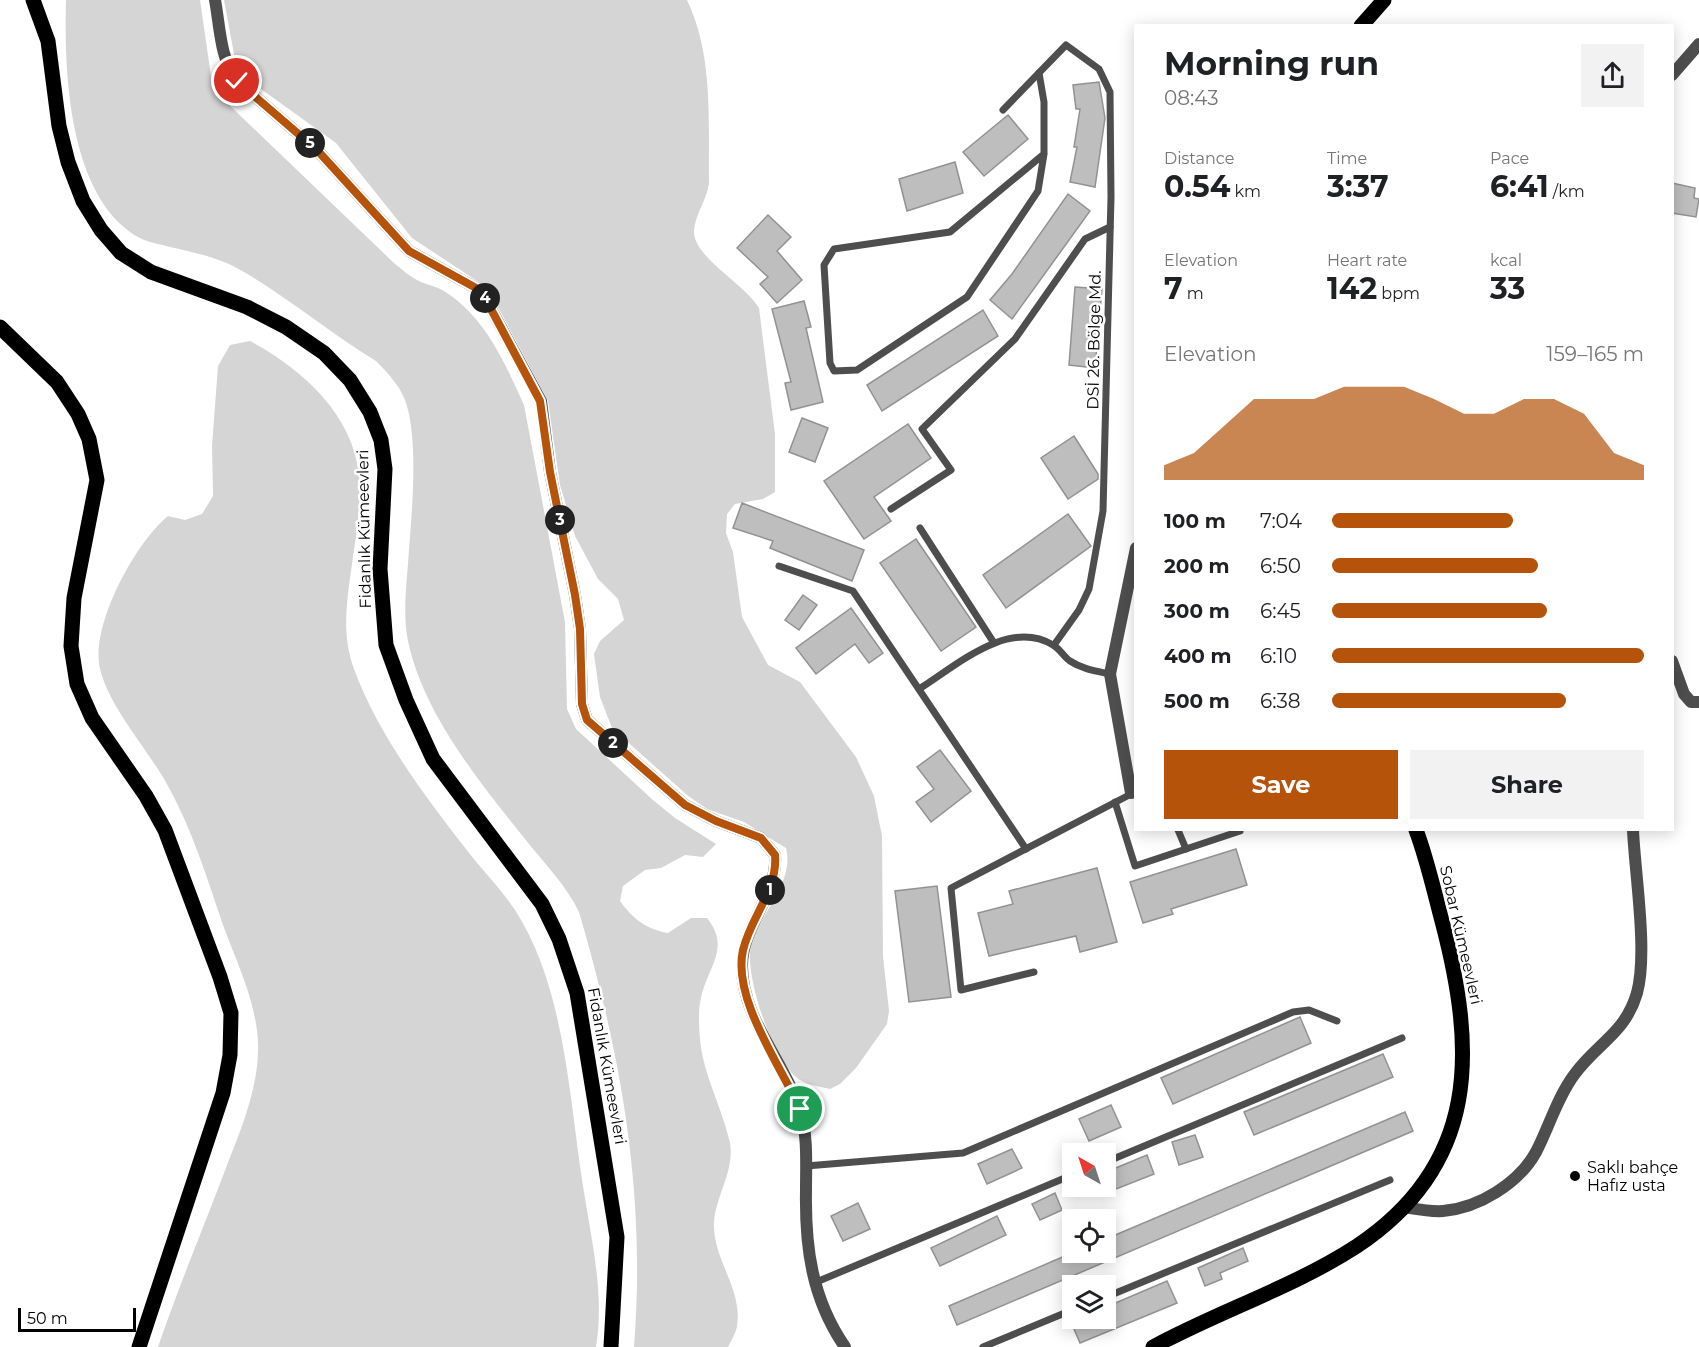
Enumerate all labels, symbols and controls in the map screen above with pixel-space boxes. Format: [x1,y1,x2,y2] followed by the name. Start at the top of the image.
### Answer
[1164,43,1379,83] text: Morning run
[1581,44,1644,107] button: share
[211,55,262,106] pin
[220,64,253,97] icon: check
[1164,86,1218,110] text: 08:43
[295,128,325,158] pin: 5
[305,133,315,152] text: 5
[1164,149,1234,168] text: Distance
[1327,149,1367,168] text: Time
[1490,149,1529,168] text: Pace
[1164,168,1230,205] text: 0.54
[1327,168,1389,205] text: 3:37
[1490,168,1549,205] text: 6:41
[1230,182,1261,201] text: km
[1549,182,1585,201] text: /km
[1164,251,1238,270] text: Elevation
[1327,251,1407,270] text: Heart rate
[1490,251,1522,270] text: kcal
[1083,270,1105,410] street label: DSİ 26. Bölge Md.
[1164,270,1183,307] text: 7
[1327,270,1377,307] text: 142
[1490,270,1525,307] text: 33
[470,283,500,313] pin: 4
[1183,284,1204,303] text: m
[1377,284,1420,303] text: bpm
[479,288,491,307] text: 4
[1164,342,1256,366] text: Elevation
[1546,342,1644,366] text: 159–165 m
[353,449,375,609] street label: Fidanlık Kümeevleri
[545,505,575,535] pin: 3
[1164,509,1226,533] text: 100 m
[1260,509,1302,533] text: 7:04
[555,510,565,529] text: 3
[1164,554,1230,578] text: 200 m
[1260,554,1301,578] text: 6:50
[1164,599,1230,623] text: 300 m
[1260,599,1301,623] text: 6:45
[1164,644,1232,668] text: 400 m
[1260,644,1297,668] text: 6:10
[1164,689,1230,713] text: 500 m
[1260,689,1300,713] text: 6:38
[598,728,628,758] pin: 2
[608,733,618,752] text: 2
[1164,750,1398,819] button: Save
[1410,750,1644,819] button: Share
[1436,864,1486,1006] street label: Sobar Kümeevleri
[755,875,785,905] pin: 1
[767,880,773,899] text: 1
[584,986,630,1146] street label: Fidanlık Kümeevleri
[774,1083,825,1134] pin
[783,1092,816,1125] icon: arrive
[1062,1143,1116,1197] north arrow
[1062,1143,1116,1329] map controls
[1587,1158,1678,1195] place label: Saklı bahçe Hafız usta
[1568,1169,1582,1183] marker: Saklı bahçe Hafız usta
[1062,1209,1116,1263] button: locate
[1062,1275,1116,1329] button: layers
[18,1305,136,1332] scale bar
[27,1309,68,1328] text: 50 m

